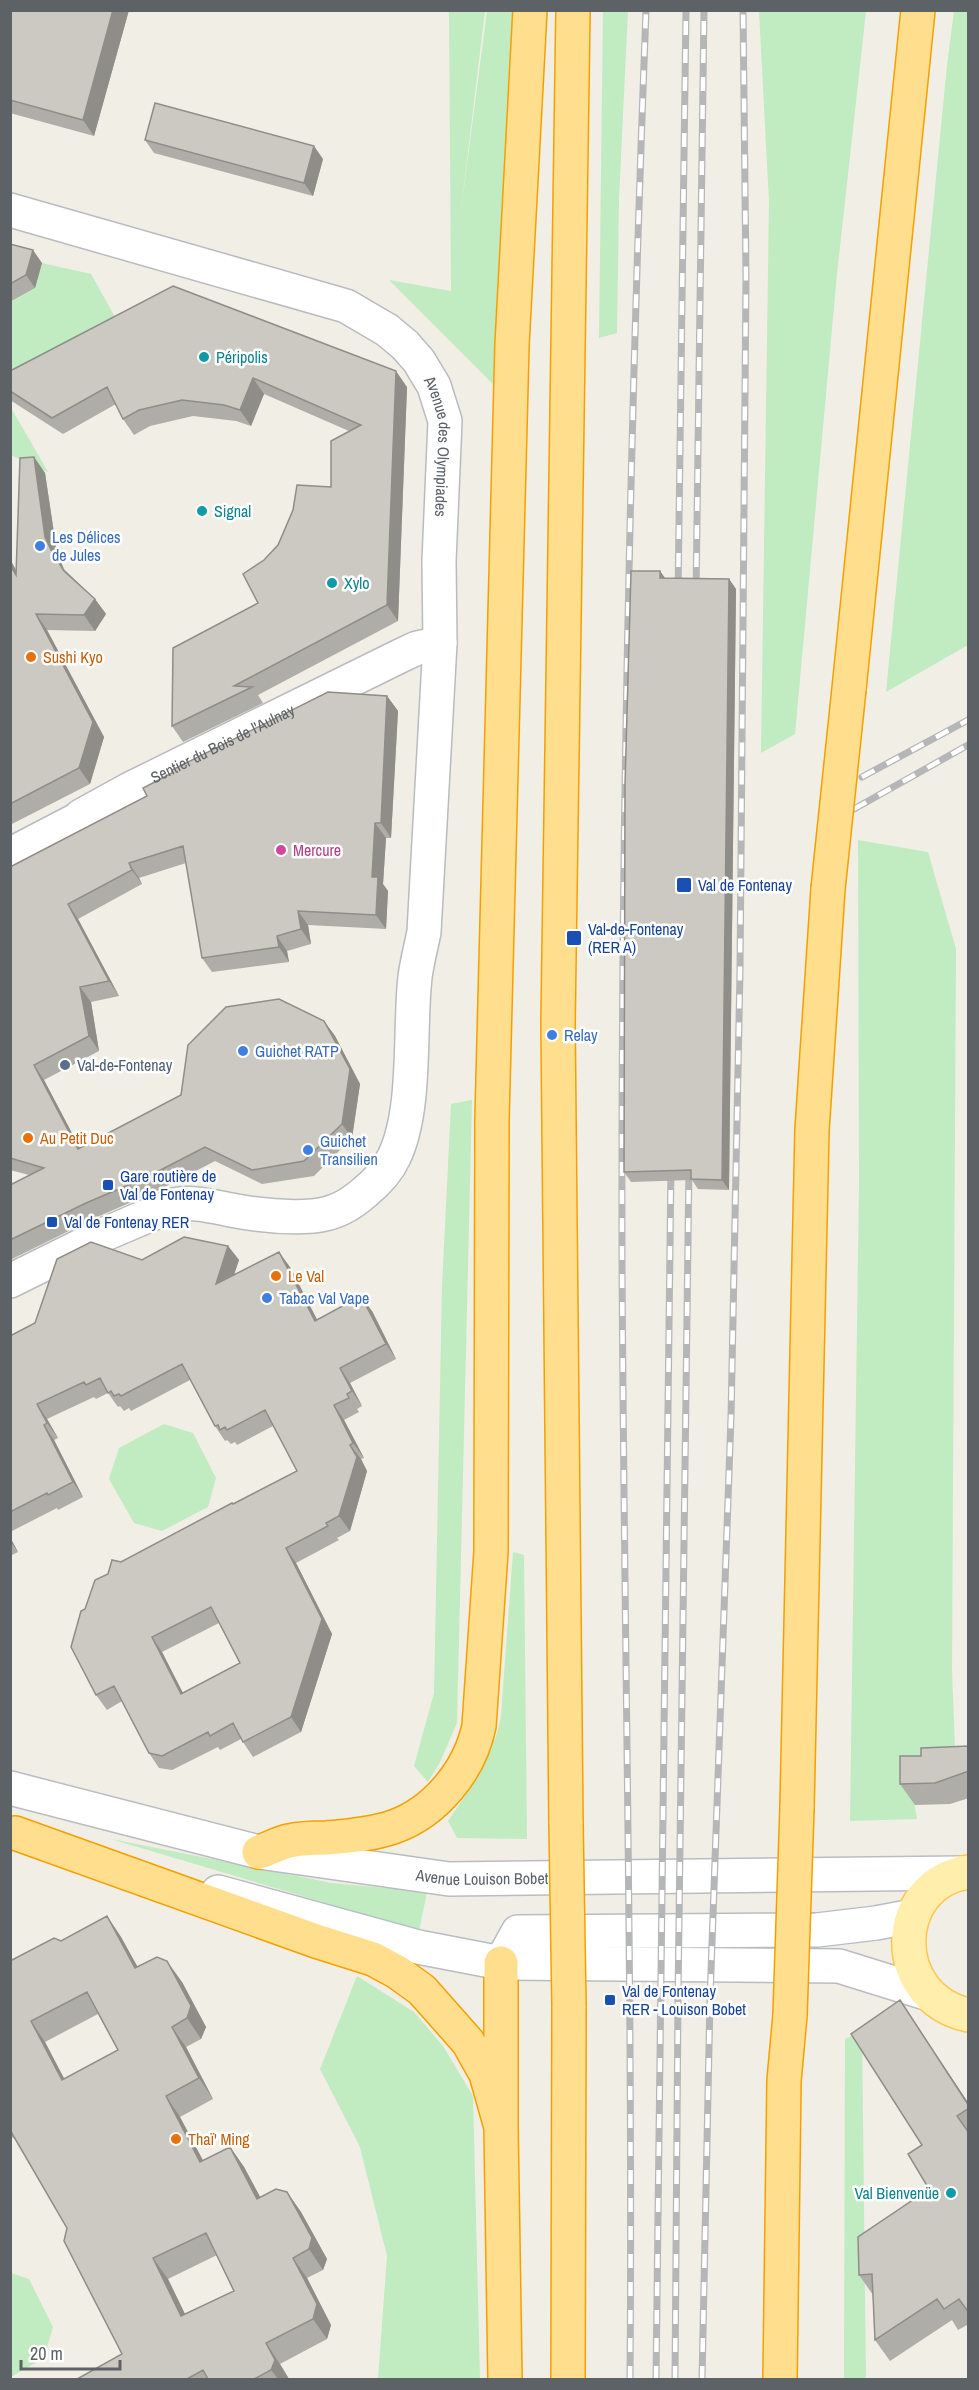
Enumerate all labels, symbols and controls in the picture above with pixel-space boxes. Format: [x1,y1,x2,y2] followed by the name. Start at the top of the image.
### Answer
[216,346,268,368] place label: Péripolis
[197,350,211,364] marker: Péripolis
[419,371,456,517] street label: Avenue des Olympiades
[214,500,251,522] place label: Signal
[195,504,209,518] marker: Signal
[52,526,121,566] place label: Les Délices de Jules
[33,539,47,553] marker: Les Délices de Jules
[344,572,370,594] place label: Xylo
[325,576,339,590] marker: Xylo
[43,646,103,668] place label: Sushi Kyo
[24,650,38,664] marker: Sushi Kyo
[147,698,299,788] street label: Sentier du Bois de l'Aulnay
[293,839,341,861] place label: Mercure
[274,843,288,857] marker: Mercure
[698,874,792,896] place label: Val de Fontenay
[675,876,693,894] marker: Val de Fontenay
[588,918,684,958] place label: Val-de-Fontenay (RER A)
[565,929,583,947] marker: Val-de-Fontenay (RER A)
[564,1024,598,1046] place label: Relay
[545,1028,559,1042] marker: Relay
[255,1040,339,1062] place label: Guichet RATP
[236,1044,250,1058] marker: Guichet RATP
[77,1054,173,1076] place label: Val-de-Fontenay
[58,1058,72,1072] marker: Val-de-Fontenay
[39,1127,114,1149] place label: Au Petit Duc
[320,1130,378,1170] place label: Guichet Transilien
[21,1131,35,1145] marker: Au Petit Duc
[301,1143,315,1157] marker: Guichet Transilien
[120,1165,216,1205] place label: Gare routière de Val de Fontenay
[101,1178,115,1192] marker: Gare routière de Val de Fontenay
[64,1211,190,1233] place label: Val de Fontenay RER
[45,1215,59,1229] marker: Val de Fontenay RER
[288,1265,324,1287] place label: Le Val
[269,1269,283,1283] marker: Le Val
[279,1287,369,1309] place label: Tabac Val Vape
[260,1291,274,1305] marker: Tabac Val Vape
[413,1863,549,1890] street label: Avenue Louison Bobet
[622,1980,746,2020] place label: Val de Fontenay RER - Louison Bobet
[603,1993,617,2007] marker: Val de Fontenay RER - Louison Bobet
[188,2128,250,2150] place label: Thaï' Ming
[169,2132,183,2146] marker: Thaï' Ming
[855,2182,939,2204] place label: Val Bienvenüe
[944,2186,958,2200] marker: Val Bienvenüe
[21,2333,120,2371] scale bar
[30,2341,63,2366] text: 20 m

